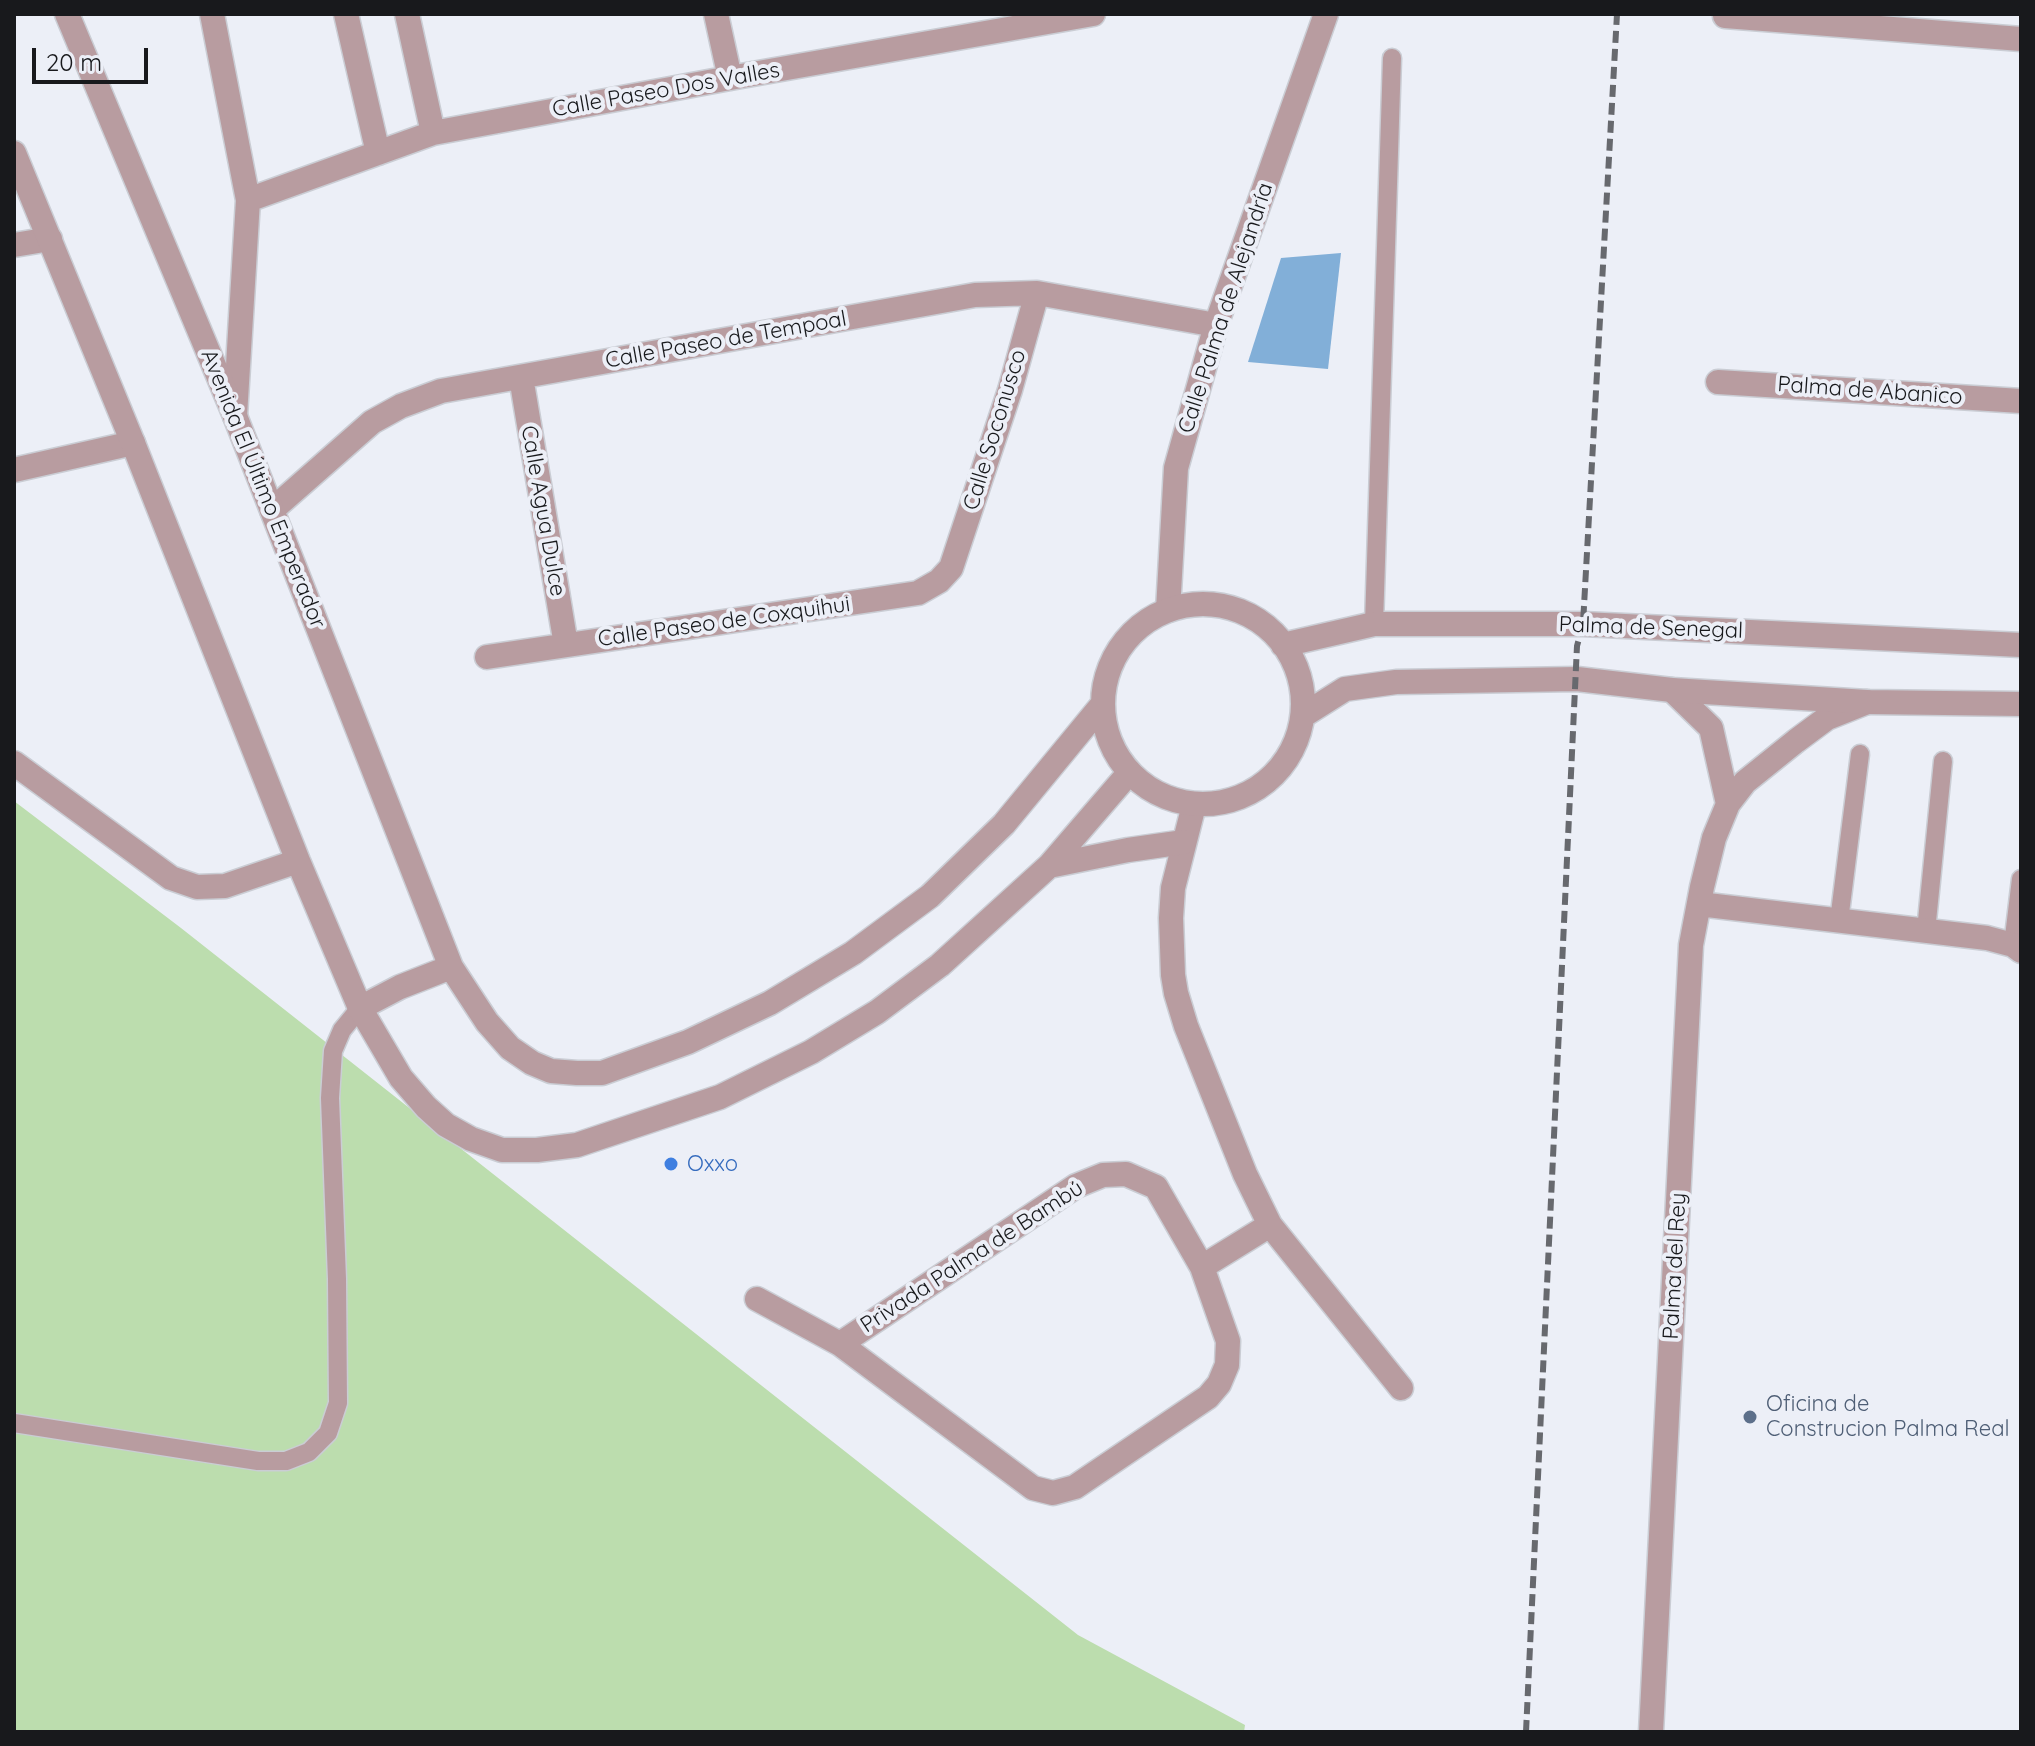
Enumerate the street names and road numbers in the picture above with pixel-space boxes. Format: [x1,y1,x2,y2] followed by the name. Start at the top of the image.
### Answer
[550,57,782,123] street label: Calle Paseo Dos Valles
[1173,179,1279,437] street label: Calle Palma de Alejandría
[603,306,849,374] street label: Calle Paseo de Tempoal
[195,346,331,632] street label: Avenida El Último Emperador
[958,346,1032,514] street label: Calle Soconusco
[1777,371,1963,411] street label: Palma de Abanico
[515,424,571,598] street label: Calle Agua Dulce
[596,591,852,653] street label: Calle Paseo de Coxquihui
[1558,612,1744,644] street label: Palma de Senegal
[856,1175,1088,1339] street label: Privada Palma de Bambú
[1658,1192,1692,1340] street label: Palma del Rey

